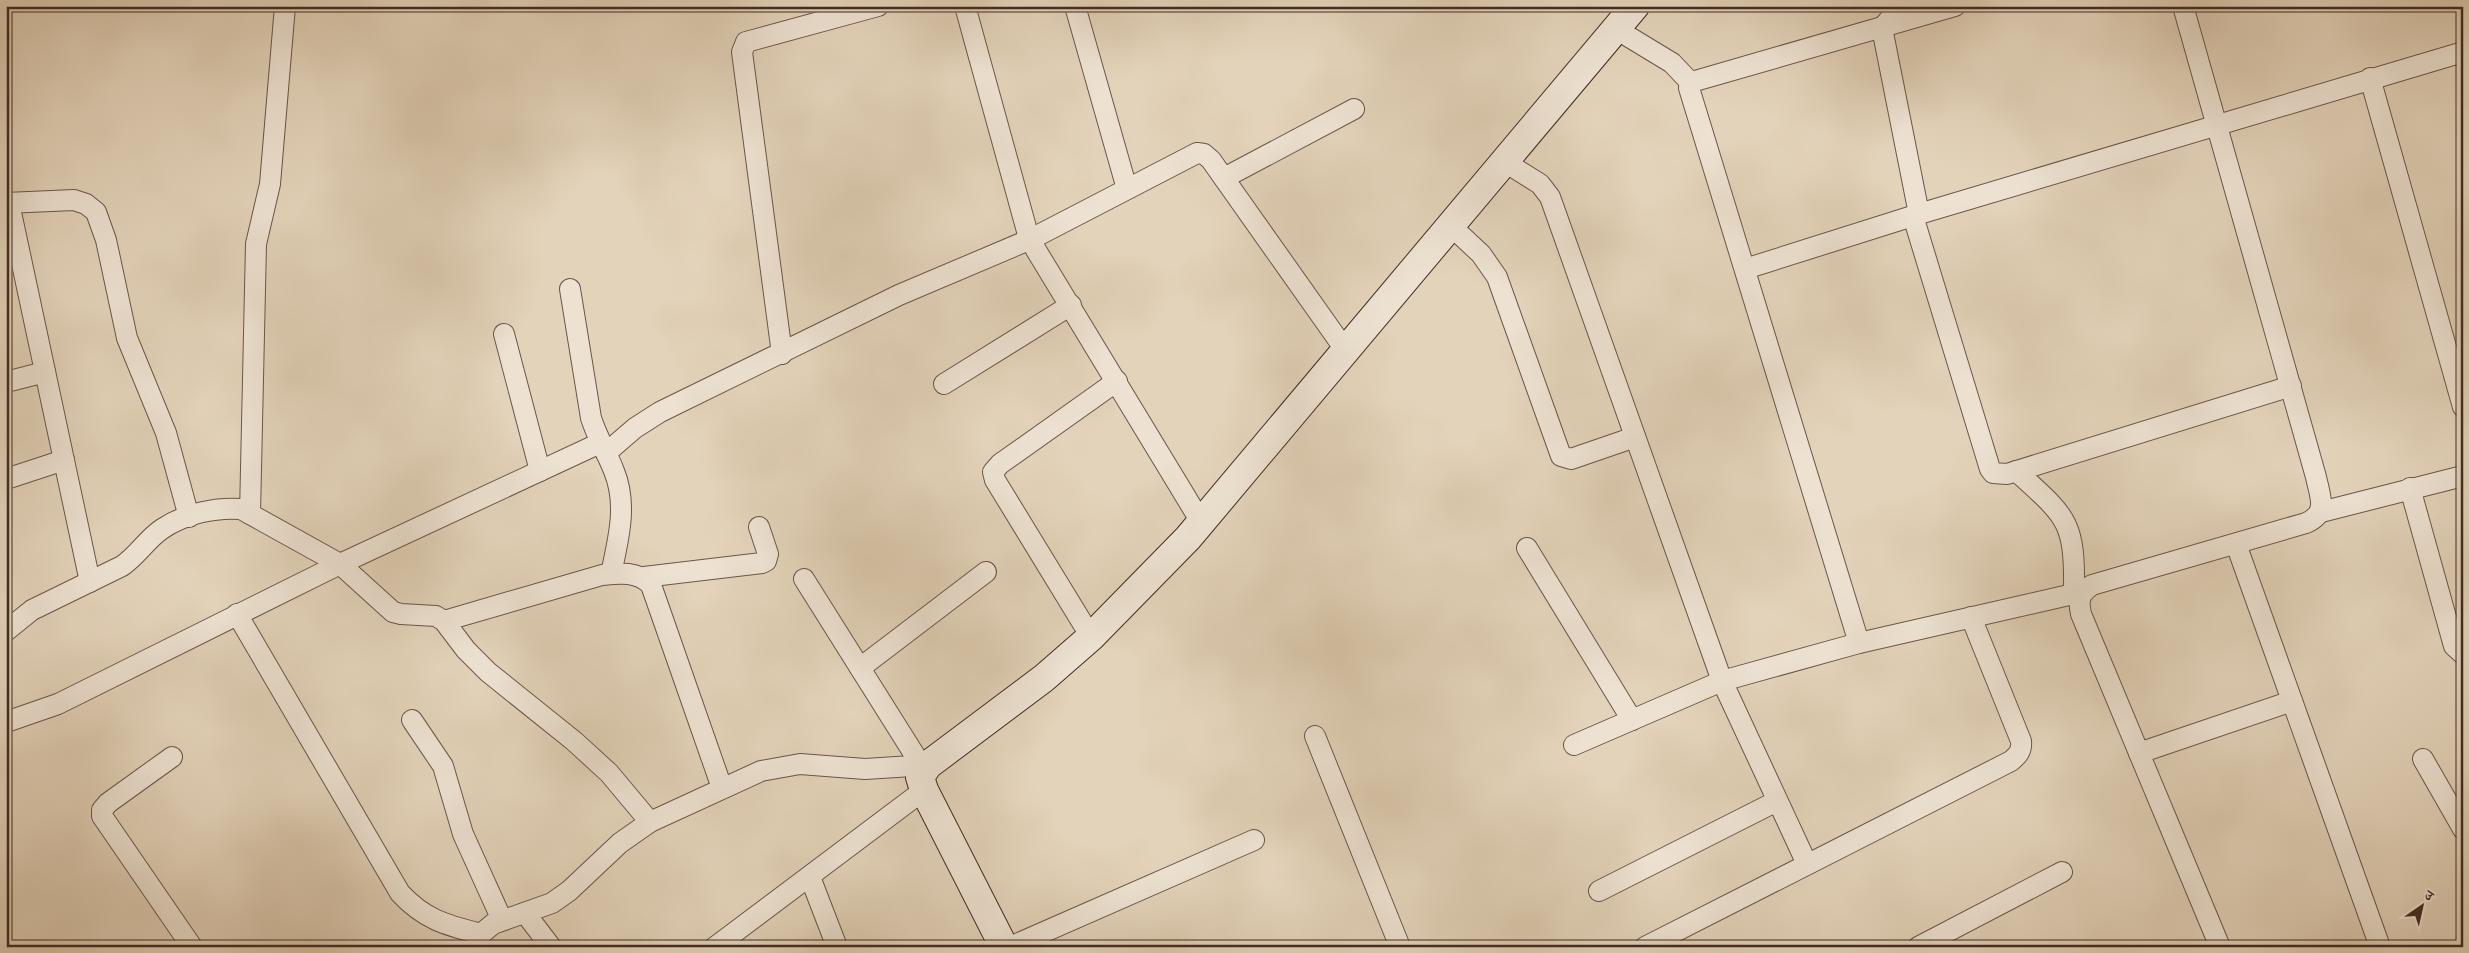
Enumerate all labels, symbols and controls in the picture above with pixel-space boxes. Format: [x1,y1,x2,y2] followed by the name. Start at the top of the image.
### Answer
[2396,880,2446,930] north arrow
[2419,886,2437,907] text: उ

